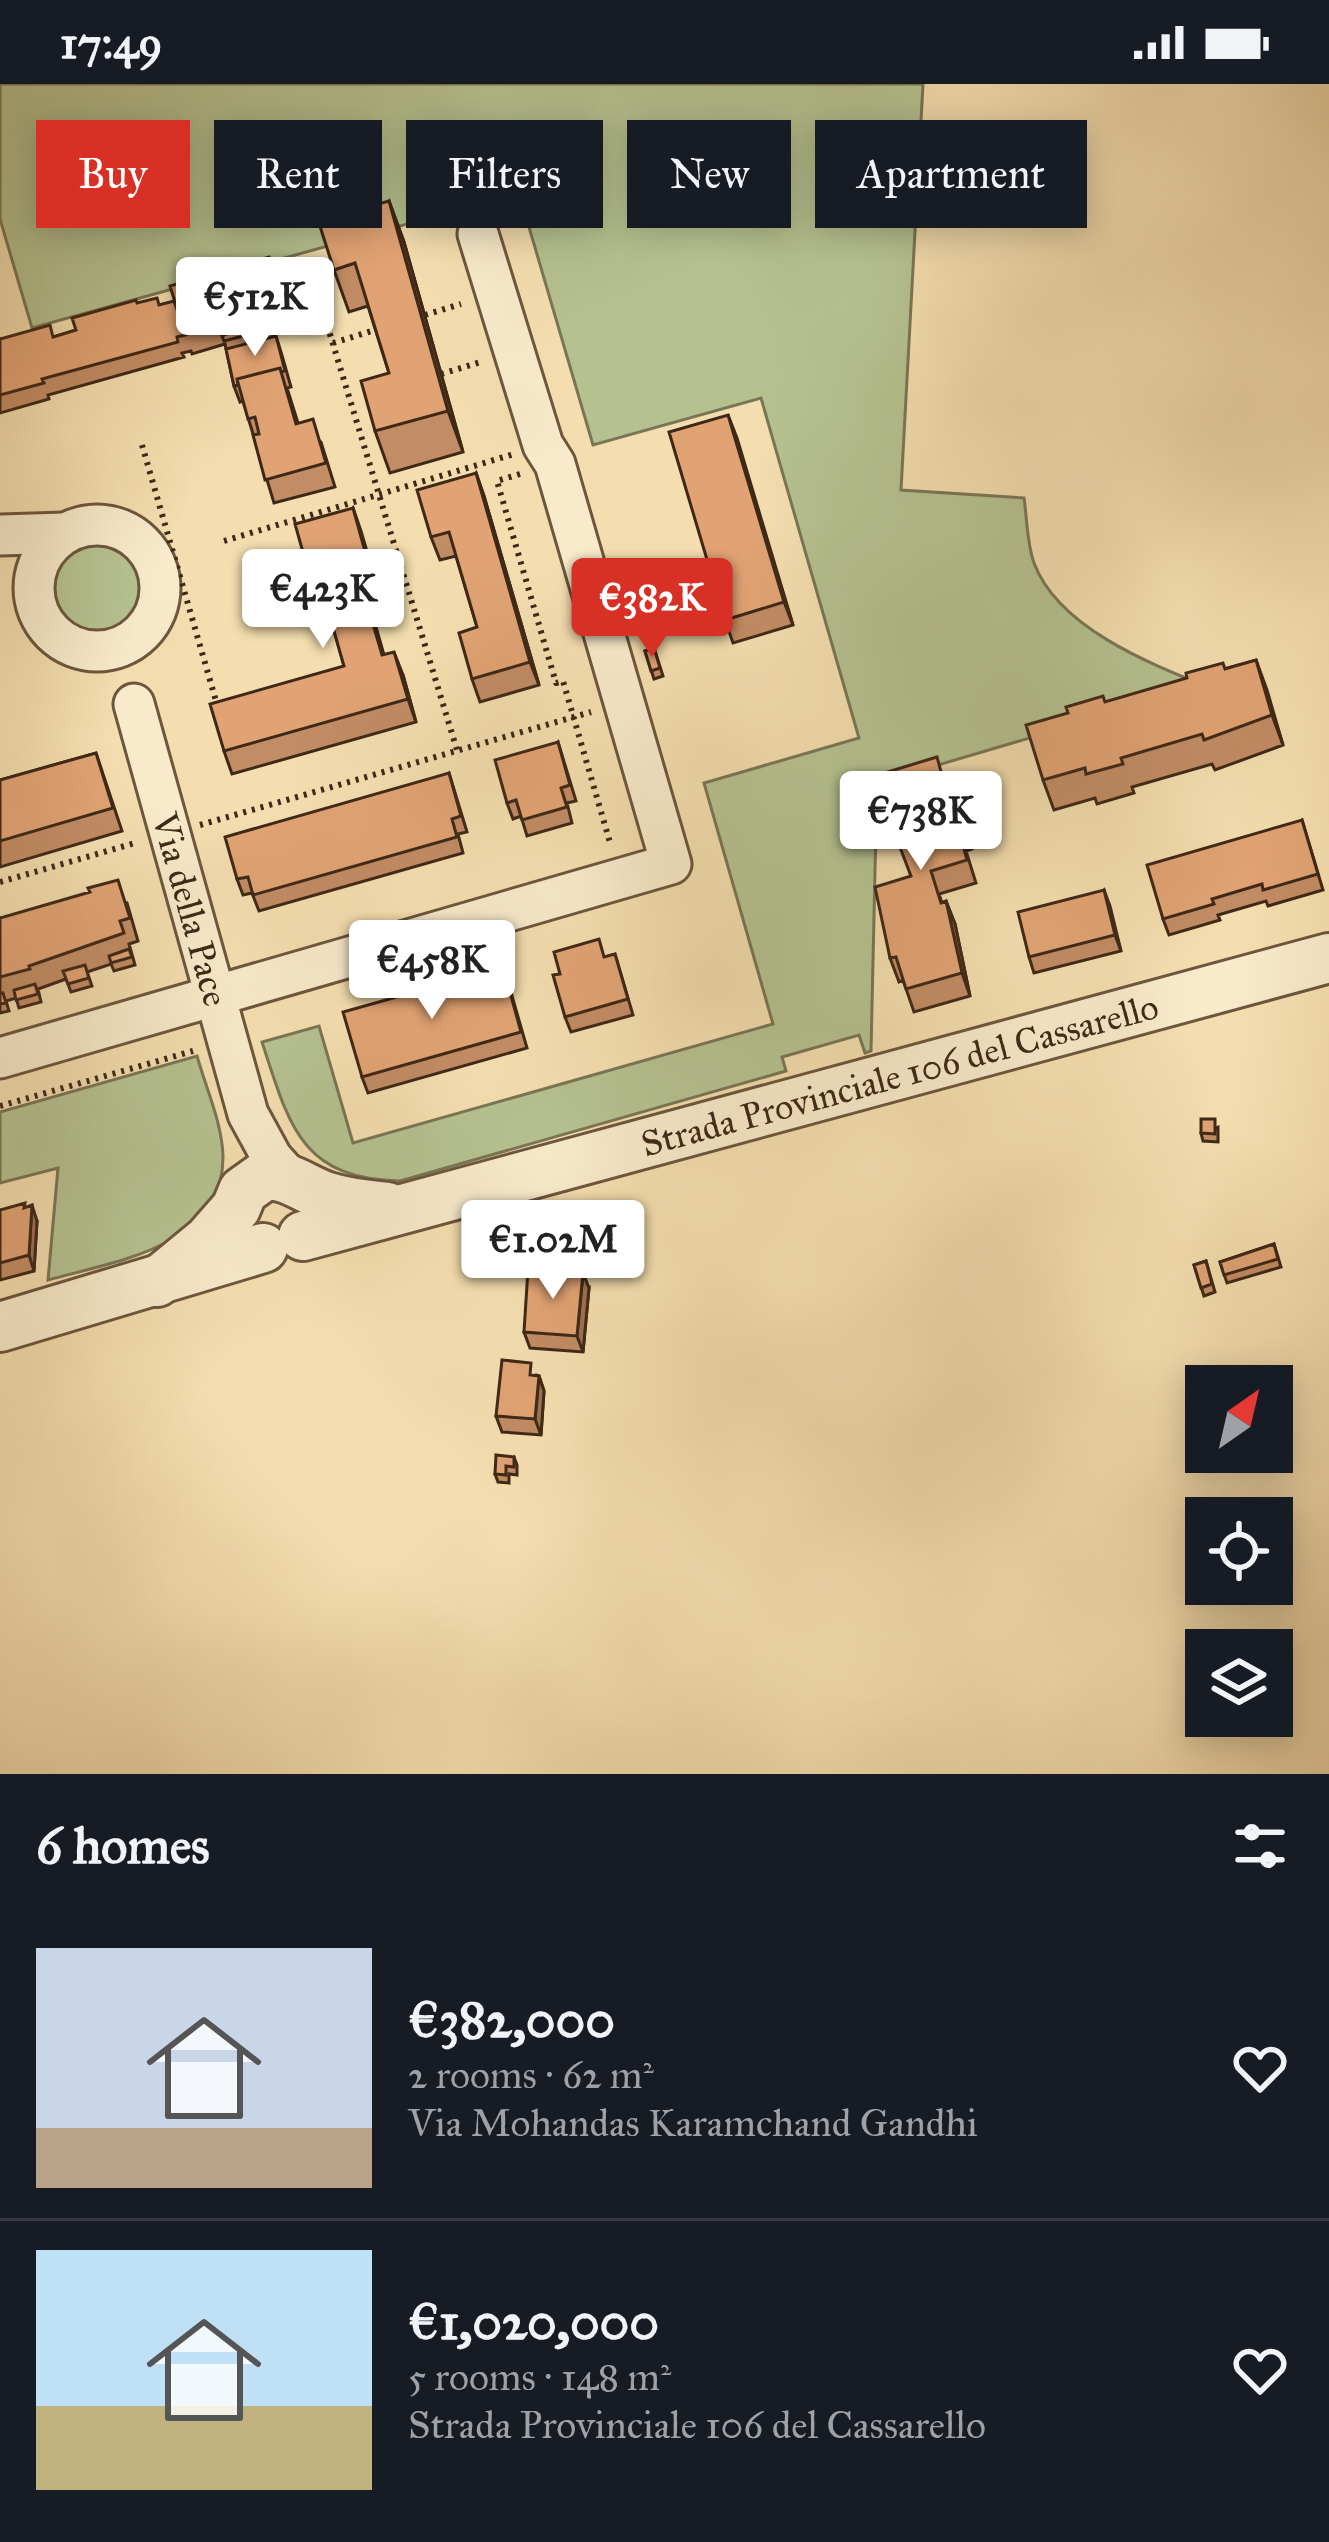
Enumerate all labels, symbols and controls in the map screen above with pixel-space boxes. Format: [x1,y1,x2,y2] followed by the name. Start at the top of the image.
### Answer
[60,15,162,70] text: 17:49
[36,120,190,228] chip: Buy
[214,120,382,228] chip: Rent
[406,120,603,228] chip: Filters
[627,120,791,228] chip: New
[815,120,1087,228] chip: Apartment
[171,257,339,359] pin: €512K
[203,272,307,320] text: €512K
[239,549,407,651] pin: €423K
[568,558,736,660] pin: €382K
[269,564,377,612] text: €423K
[599,573,705,621] text: €382K
[837,771,1005,873] pin: €738K
[867,786,975,834] text: €738K
[142,807,238,1011] street label: Via della Pace
[348,920,516,1022] pin: €458K
[376,935,488,983] text: €458K
[636,984,1163,1166] street label: Strada Provinciale 106 del Cassarello
[455,1200,651,1302] pin: €1.02M
[488,1215,618,1263] text: €1.02M
[1185,1365,1293,1473] north arrow
[1185,1365,1293,1737] map controls
[1185,1497,1293,1605] button: locate
[1185,1629,1293,1737] button: layers
[1227,1813,1293,1879] icon: filters
[36,1815,210,1877] text: 6 homes
[408,1989,615,2051] text: €382,000
[132,1996,276,2140] icon: home
[1227,2035,1293,2101] icon: heart
[408,2051,654,2099] text: 2 rooms · 62 m²
[408,2099,978,2147] text: Via Mohandas Karamchand Gandhi
[408,2291,659,2353] text: €1,020,000
[132,2298,276,2442] icon: home
[1227,2337,1293,2403] icon: heart
[408,2353,671,2401] text: 5 rooms · 148 m²
[408,2401,986,2449] text: Strada Provinciale 106 del Cassarello

